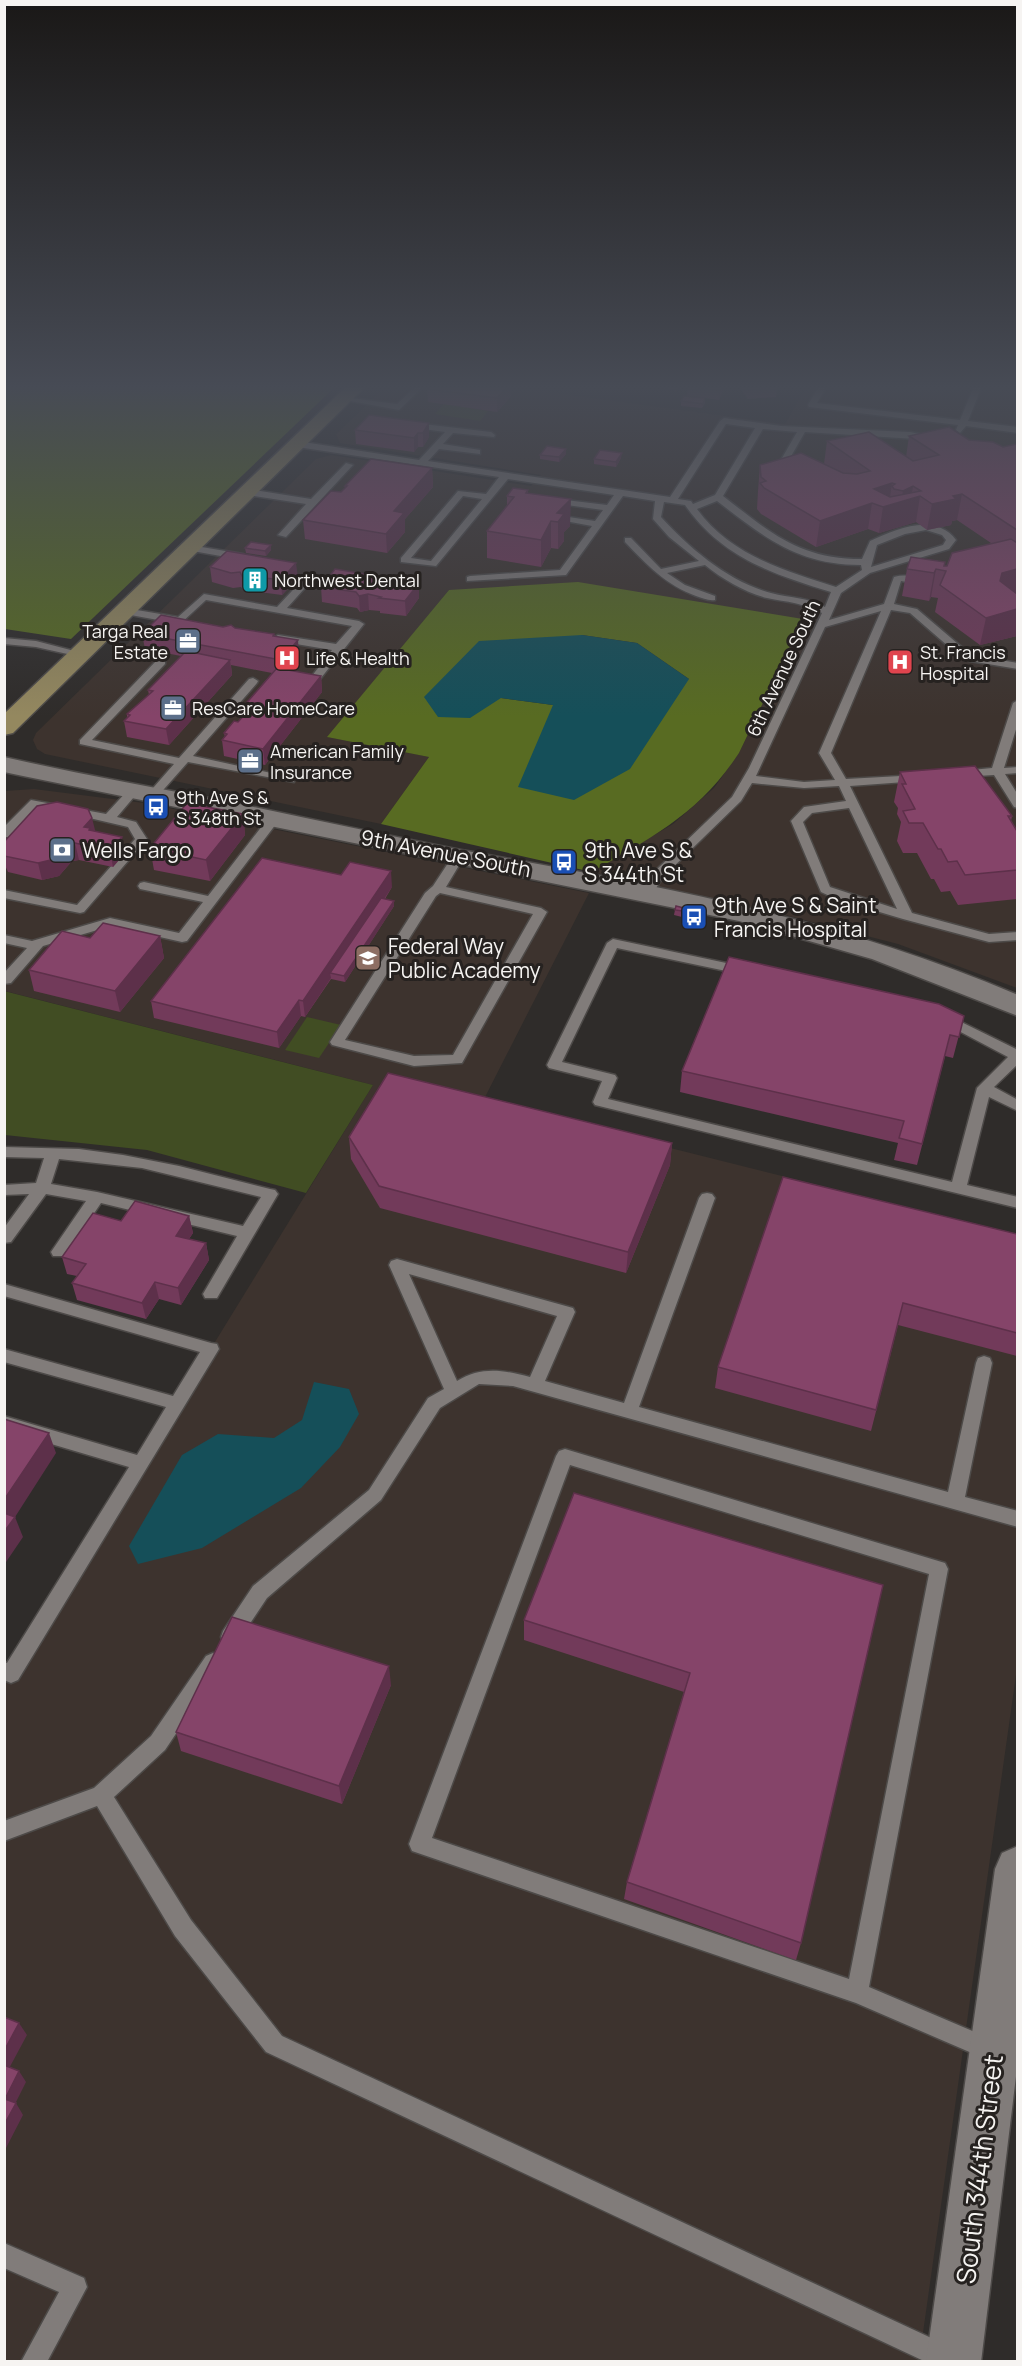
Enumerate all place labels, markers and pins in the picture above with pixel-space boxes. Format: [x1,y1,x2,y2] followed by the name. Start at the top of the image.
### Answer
[240,565,270,595] building icon: Northwest Dental
[274,568,420,592] place label: Northwest Dental
[82,619,168,664] place label: Targa Real Estate
[173,626,203,656] office icon: Targa Real Estate
[920,640,1006,685] place label: St. Francis Hospital
[272,643,302,673] hospital icon: Life & Health
[306,646,410,670] place label: Life & Health
[885,647,915,677] hospital icon: St. Francis Hospital
[158,693,188,723] office icon: ResCare HomeCare
[192,696,355,720] place label: ResCare HomeCare
[270,739,404,784] place label: American Family Insurance
[235,746,265,776] office icon: American Family Insurance
[176,785,269,830] place label: 9th Ave S & S 348th St
[141,792,171,822] bus stop icon: 9th Ave S & S 348th St
[47,835,77,865] bank icon: Wells Fargo
[82,836,192,864] place label: Wells Fargo
[584,836,692,888] place label: 9th Ave S & S 344th St
[549,847,579,877] bus stop icon: 9th Ave S & S 344th St
[714,891,877,943] place label: 9th Ave S & Saint Francis Hospital
[679,902,709,932] bus stop icon: 9th Ave S & Saint Francis Hospital
[388,932,541,984] place label: Federal Way Public Academy
[353,943,383,973] school or university icon: Federal Way Public Academy

